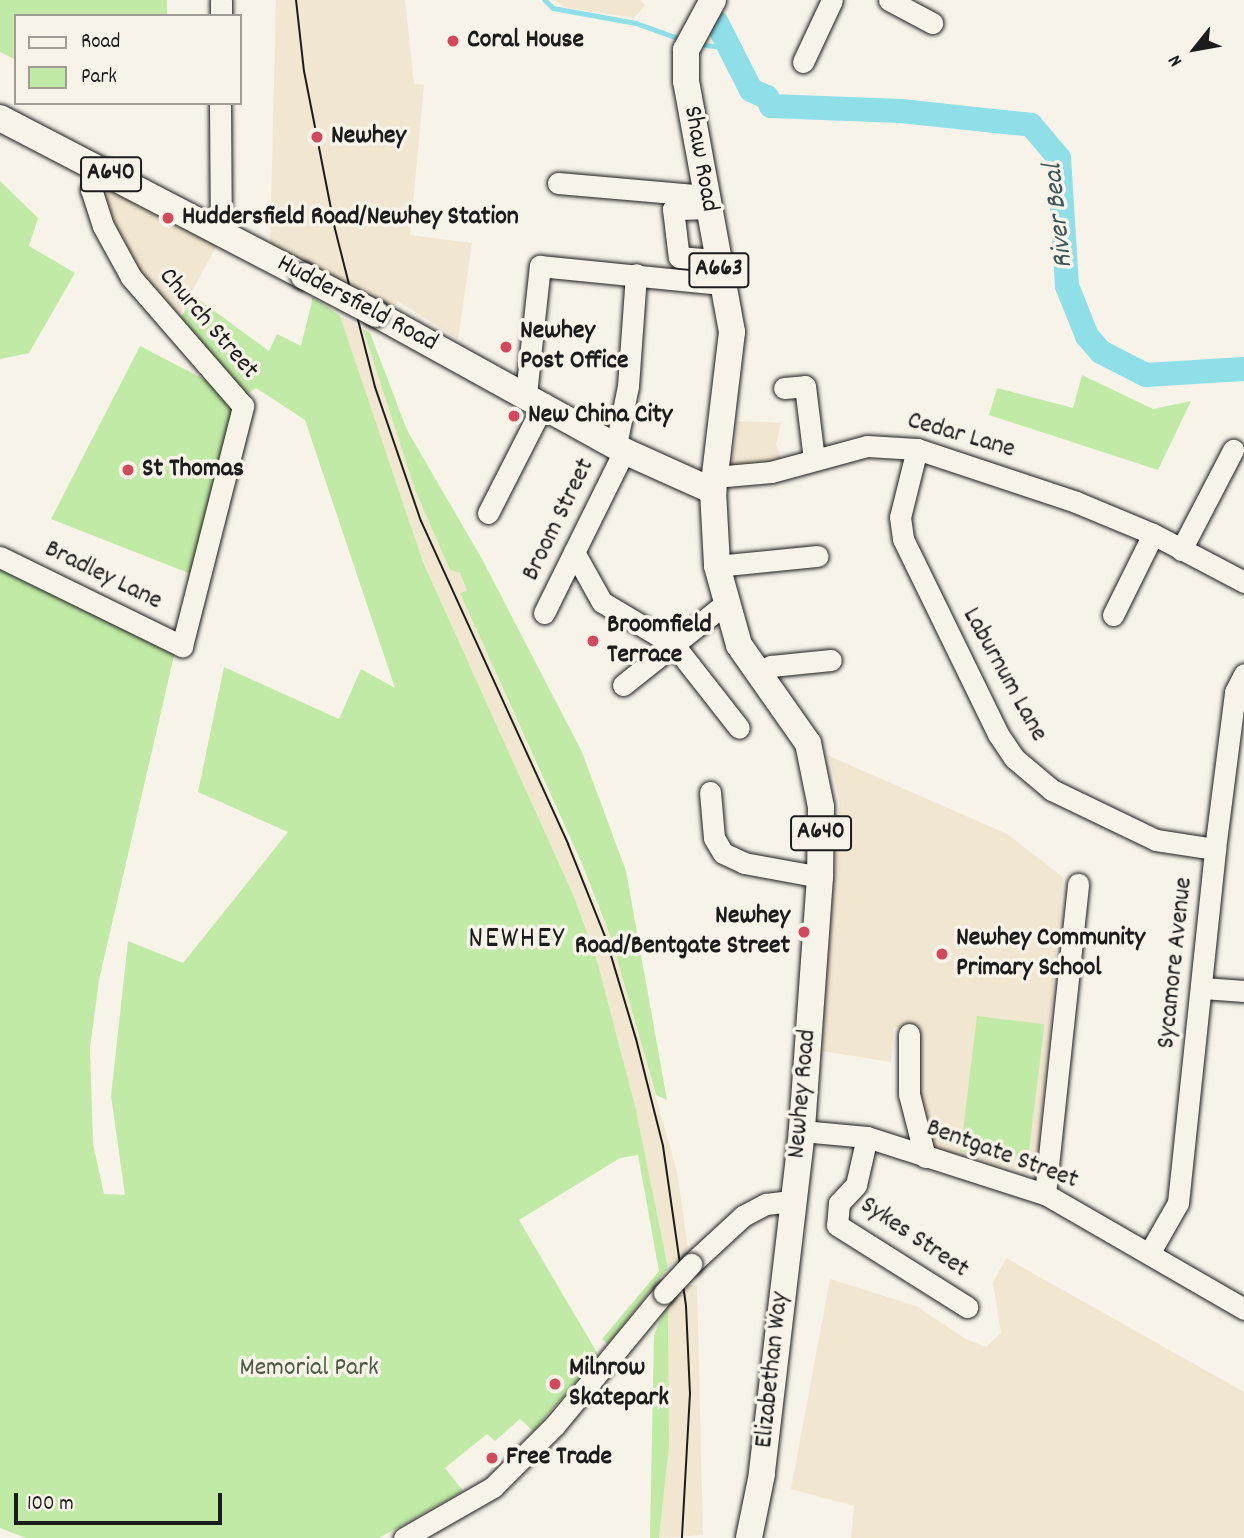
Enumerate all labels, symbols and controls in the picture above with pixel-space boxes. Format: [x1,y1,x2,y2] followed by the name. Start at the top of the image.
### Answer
[14,14,242,105] legend
[1160,14,1230,84] north arrow
[467,25,584,57] place label: Coral House
[81,28,120,58] text: Road
[445,33,461,49] marker: Coral House
[1163,49,1191,71] text: N
[81,63,117,93] text: Park
[675,104,725,214] street label: Shaw Road
[331,121,406,153] place label: Newhey
[309,129,325,145] marker: Newhey
[80,154,142,194] road number: A640
[1038,162,1082,270] water label: River Beal
[182,202,519,234] place label: Huddersfield Road/Newhey Station
[160,210,176,226] marker: Huddersfield Road/Newhey Station
[271,249,443,359] street label: Huddersfield Road
[688,249,750,290] road number: A663
[151,262,265,386] street label: Church Street
[520,316,628,378] place label: Newhey Post Office
[498,339,514,355] marker: Newhey Post Office
[528,400,672,432] place label: New China City
[904,406,1018,466] street label: Cedar Lane
[506,408,522,424] marker: New China City
[142,454,244,486] place label: St Thomas
[516,454,602,586] street label: Broom Street
[120,462,136,478] marker: St Thomas
[39,534,167,618] street label: Bradley Lane
[954,603,1054,747] street label: Laburnum Lane
[607,610,712,672] place label: Broomfield Terrace
[585,633,601,649] marker: Broomfield Terrace
[790,812,852,854] road number: A640
[1151,876,1201,1050] street label: Sycamore Avenue
[575,901,790,962] place label: Newhey Road/Bentgate Street
[469,923,565,959] district label: NEWHEY
[956,923,1145,984] place label: Newhey Community Primary School
[796,924,812,940] marker: Newhey Road/Bentgate Street
[934,946,950,962] marker: Newhey Community Primary School
[782,1028,824,1160] street label: Newhey Road
[922,1113,1082,1197] street label: Bentgate Street
[854,1190,974,1286] street label: Sykes Street
[749,1290,797,1450] street label: Elizabethan Way
[239,1353,379,1385] park label: Memorial Park
[569,1353,669,1414] place label: Milnrow Skatepark
[547,1376,563,1392] marker: Milnrow Skatepark
[506,1442,612,1474] place label: Free Trade
[484,1450,500,1466] marker: Free Trade
[18,1478,226,1522] scale bar
[27,1490,74,1520] text: 100 m

